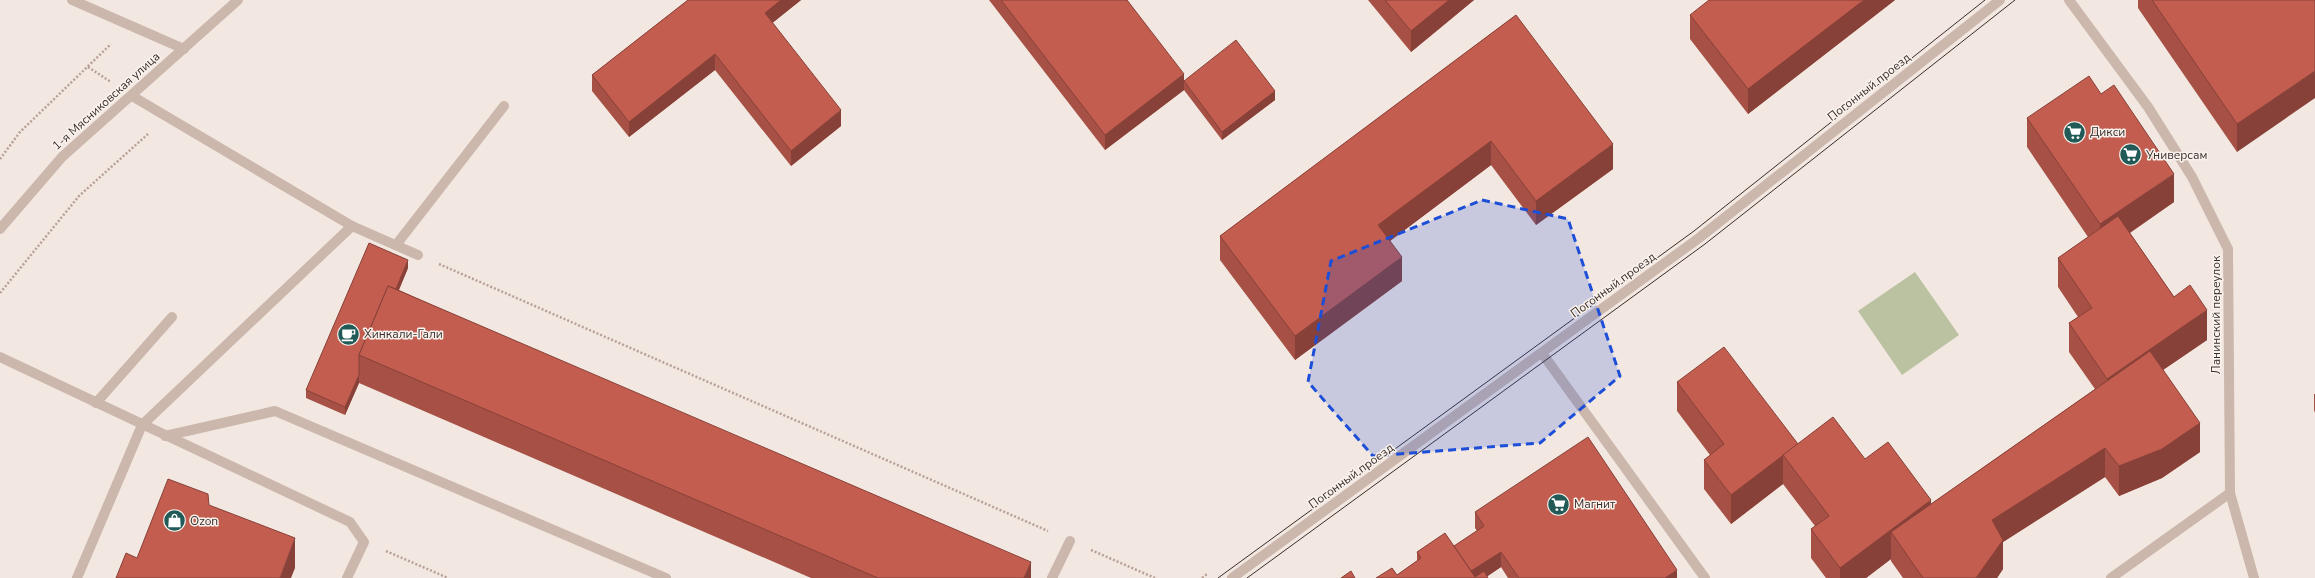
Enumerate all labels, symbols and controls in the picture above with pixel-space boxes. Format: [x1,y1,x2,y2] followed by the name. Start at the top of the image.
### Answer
[49,48,163,154] street label: 1-я Мясниковская улица
[1824,49,1914,125] street label: Погонный проезд
[2061,119,2087,145] supermarket icon: Дикси
[2090,124,2125,140] place label: Дикси
[2118,142,2144,168] supermarket icon: Универсам
[2145,147,2207,163] place label: Универсам
[1567,249,1659,321] street label: Погонный проезд
[2208,255,2224,374] street label: Ланинский переулок
[335,321,361,347] cafe icon: Хинкали-Гали
[364,326,443,342] place label: Хинкали-Гали
[1305,440,1397,512] street label: Погонный проезд
[1546,491,1572,517] supermarket icon: Магнит
[1574,496,1616,512] place label: Магнит
[162,508,188,534] shop icon: Ozon
[190,513,218,529] place label: Ozon

